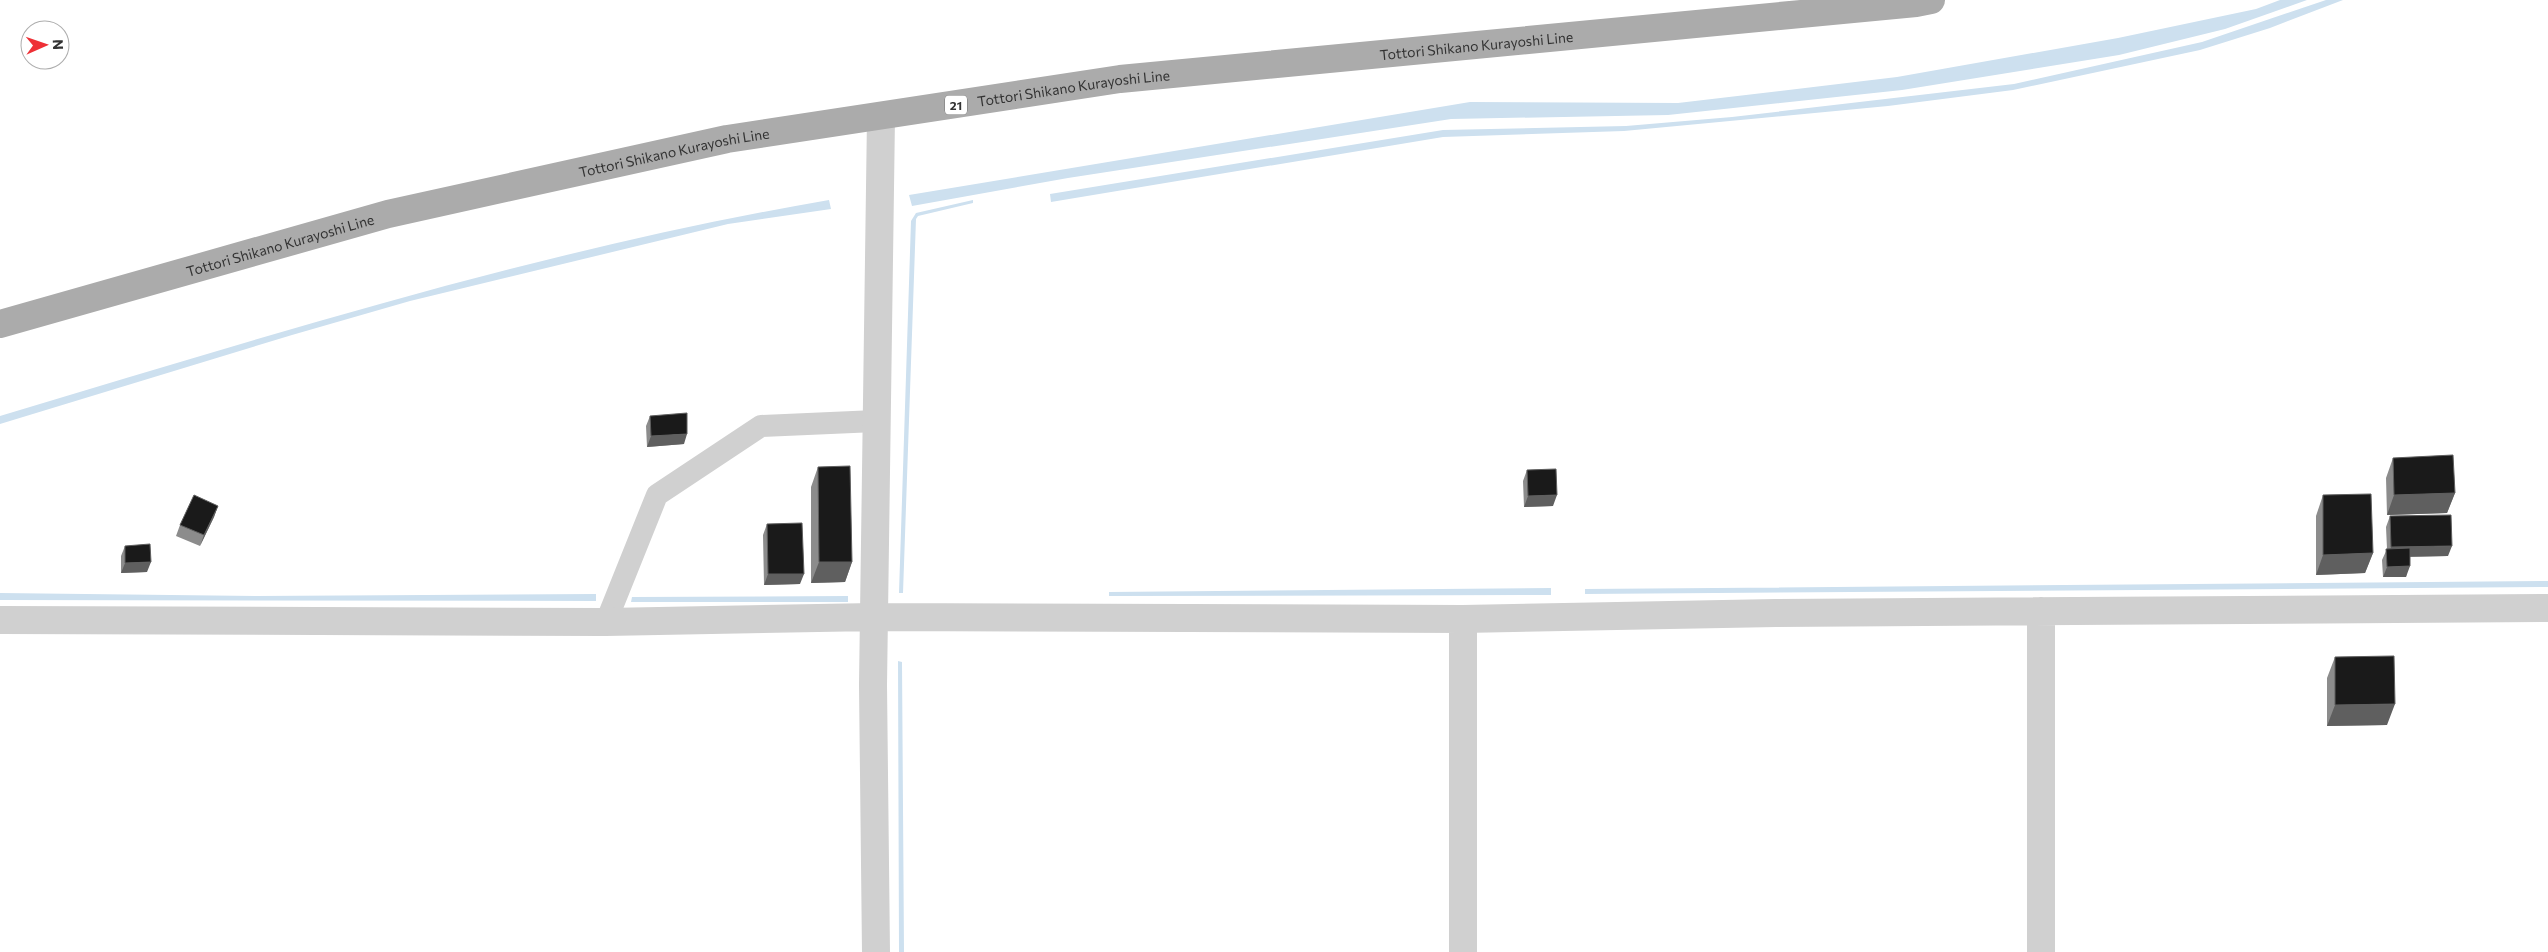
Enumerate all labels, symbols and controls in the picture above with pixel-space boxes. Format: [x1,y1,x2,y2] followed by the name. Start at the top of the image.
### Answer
[20,20,70,70] north arrow
[1379,27,1574,63] street label: Tottori Shikano Kurayoshi Line
[50,39,67,50] text: N
[976,66,1171,109] street label: Tottori Shikano Kurayoshi Line
[945,96,967,114] road number: 21
[577,124,770,180] street label: Tottori Shikano Kurayoshi Line
[184,210,376,279] street label: Tottori Shikano Kurayoshi Line

